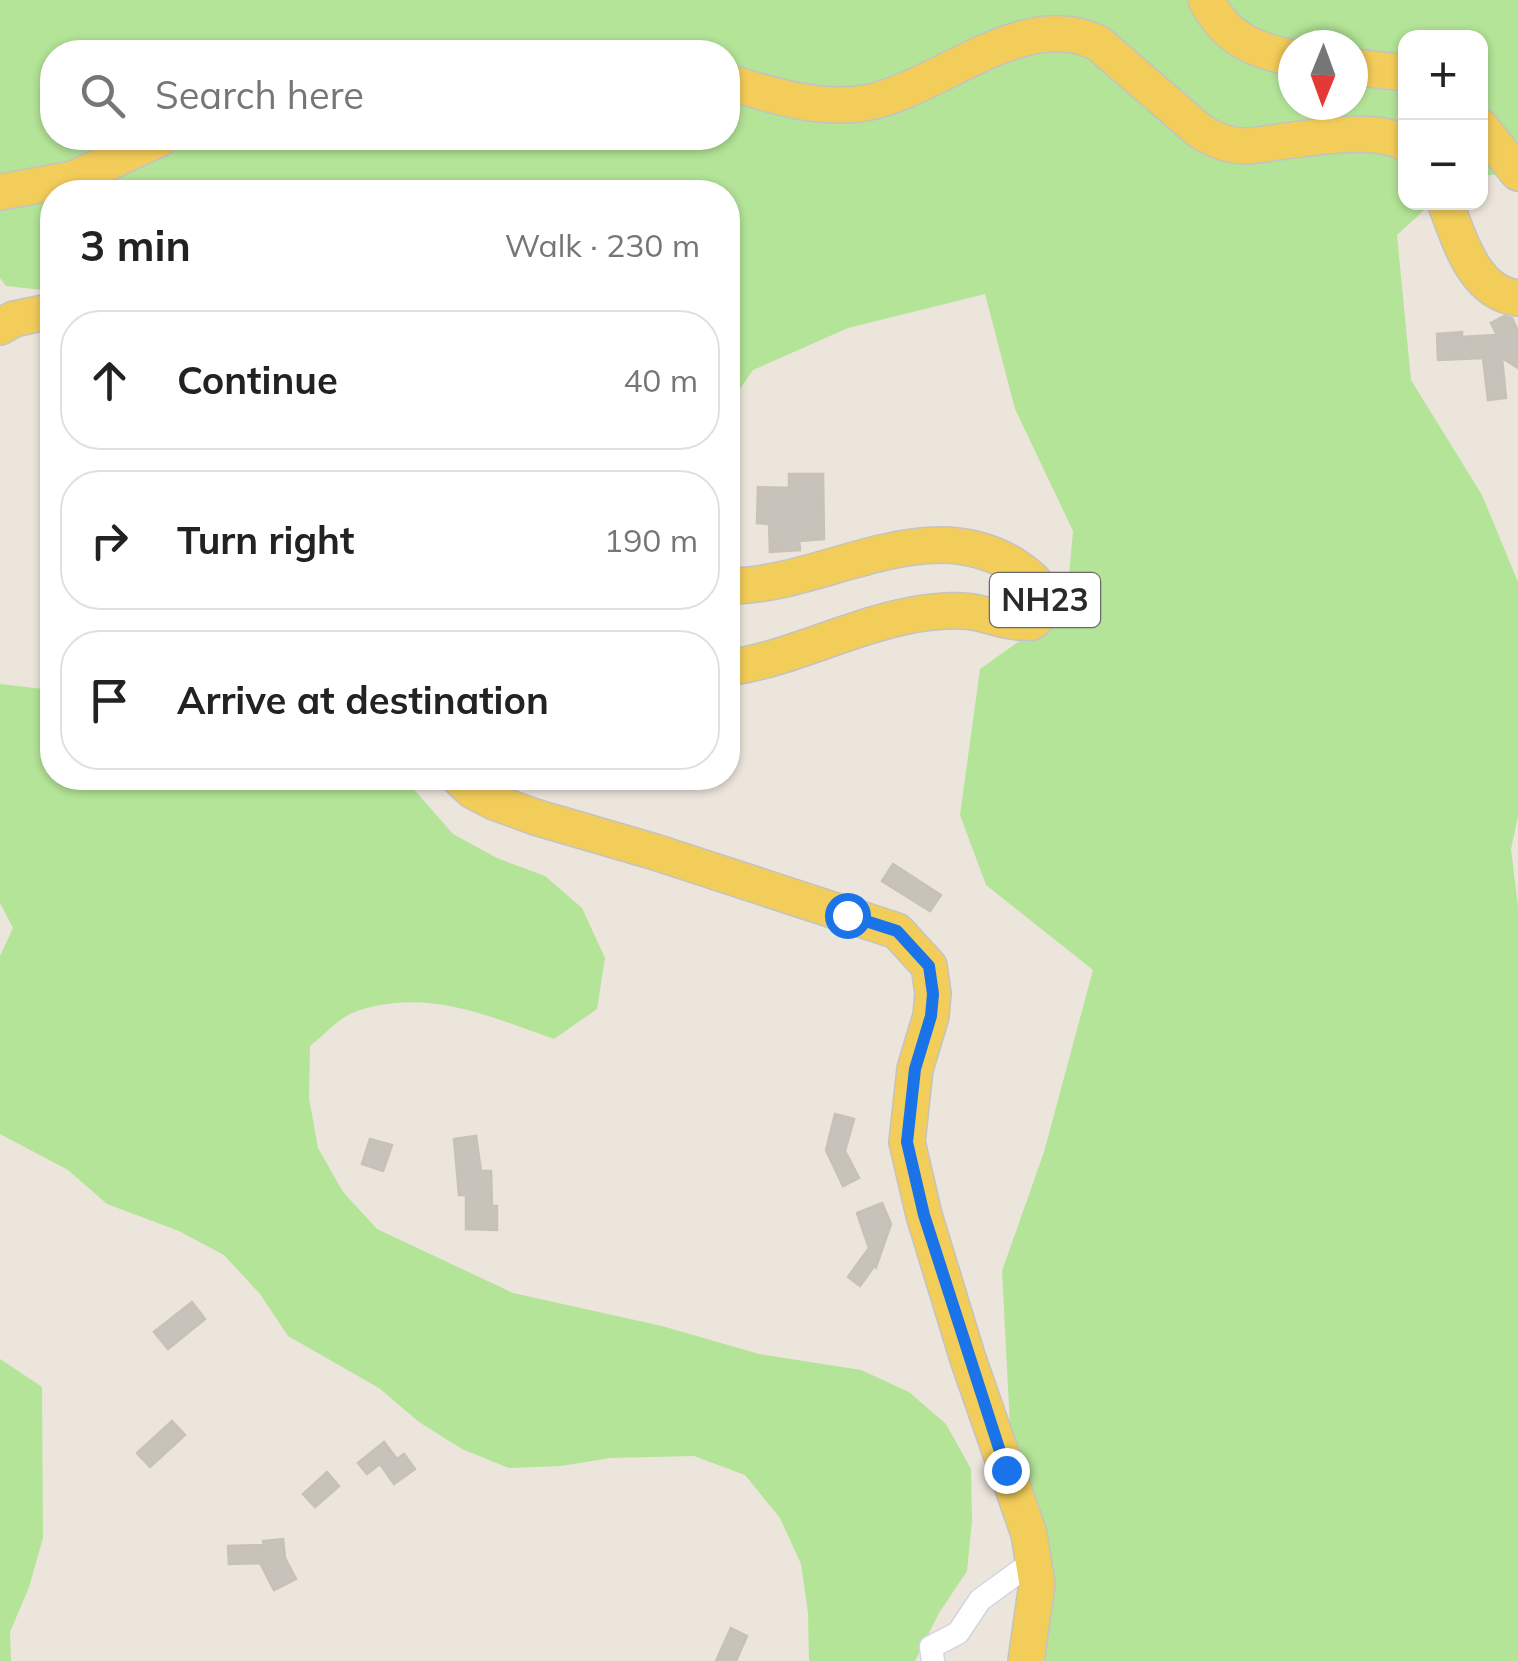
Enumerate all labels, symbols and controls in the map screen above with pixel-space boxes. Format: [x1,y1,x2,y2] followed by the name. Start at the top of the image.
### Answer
[1278,30,1368,120] north arrow
[1398,30,1488,210] map controls
[1398,30,1488,120] button: +
[40,40,740,150] search box
[75,68,130,123] icon: search
[155,71,364,119] text: Search here
[1398,120,1488,210] button: −
[80,219,191,272] text: 3 min
[505,225,700,265] text: Walk · 230 m
[82,353,137,408] icon: ahead
[177,356,338,404] text: Continue
[623,360,698,400] text: 40 m
[82,513,137,568] icon: right
[177,516,354,564] text: Turn right
[604,520,698,560] text: 190 m
[990,573,1100,627] road number: NH23
[82,673,137,728] icon: arrive
[177,676,549,724] text: Arrive at destination
[825,893,871,939] route start
[984,1448,1030,1494] route end

